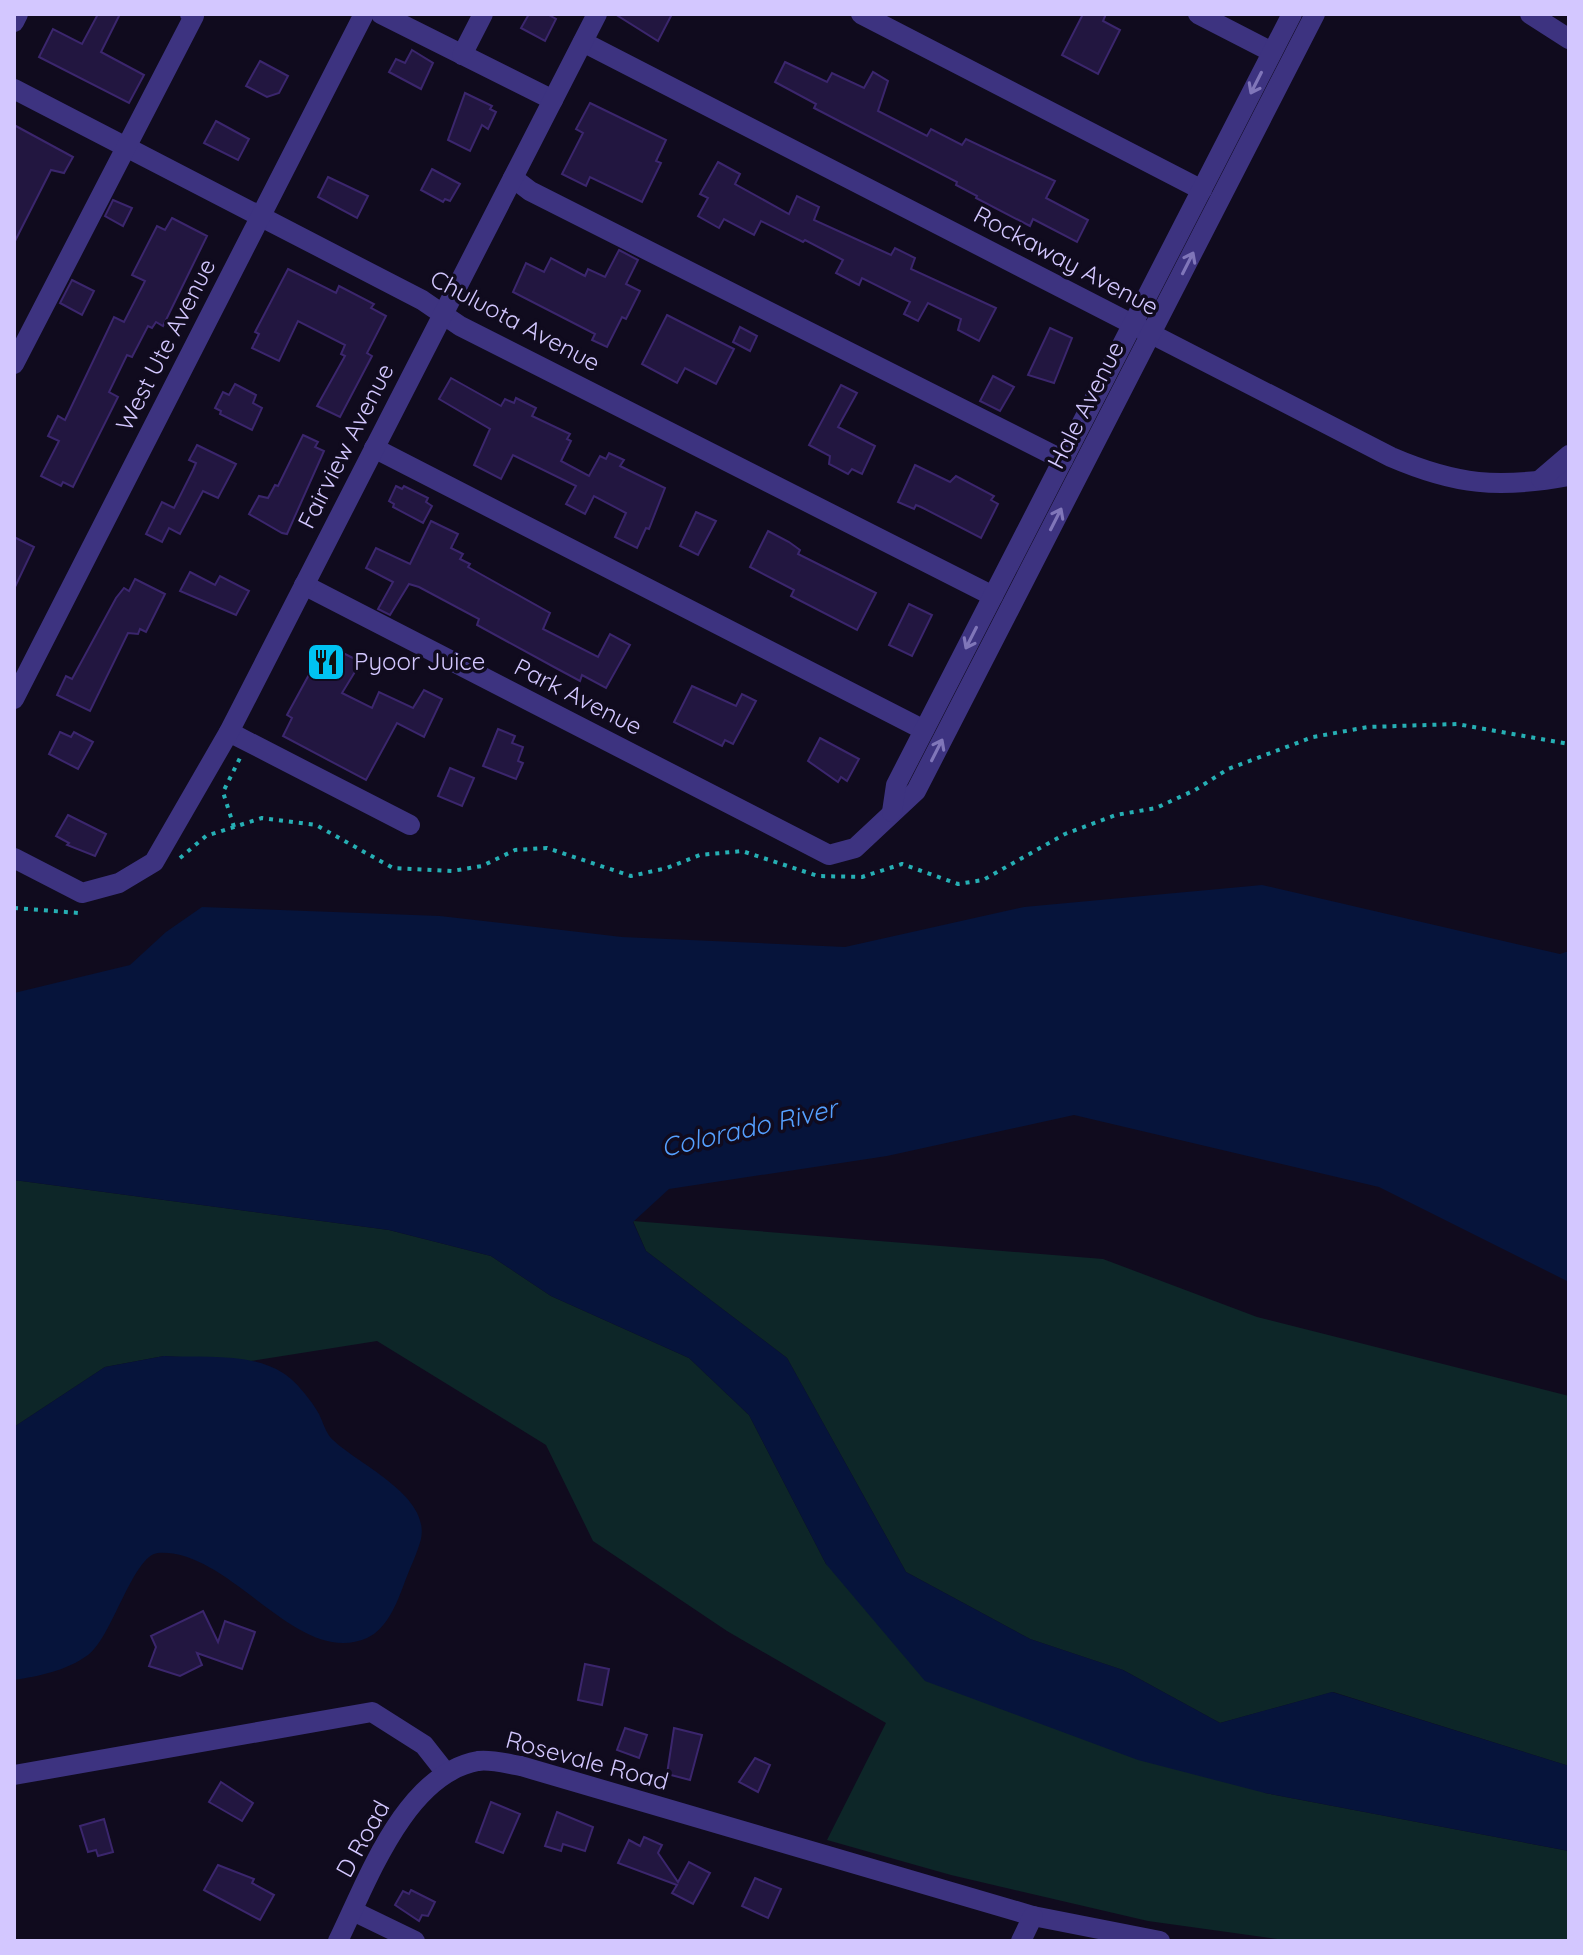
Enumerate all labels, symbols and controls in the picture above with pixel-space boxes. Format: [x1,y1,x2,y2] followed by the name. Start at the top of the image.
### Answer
[1248,71,1263,95] one-way arrow
[969,199,1164,321] street label: Rockaway Avenue
[1181,251,1196,275] one-way arrow
[109,253,222,436] street label: West Ute Avenue
[426,263,605,377] street label: Chuluota Avenue
[1040,336,1130,473] street label: Hale Avenue
[291,358,400,533] street label: Fairview Avenue
[1049,507,1065,531] one-way arrow
[963,626,979,650] one-way arrow
[305,641,347,683] restaurant icon: Pyoor Juice
[354,646,485,676] place label: Pyoor Juice
[510,651,647,741] street label: Park Avenue
[929,738,945,762] one-way arrow
[658,1091,843,1164] water label: Colorado River
[503,1724,672,1796] street label: Rosevale Road
[329,1795,395,1882] street label: D Road

